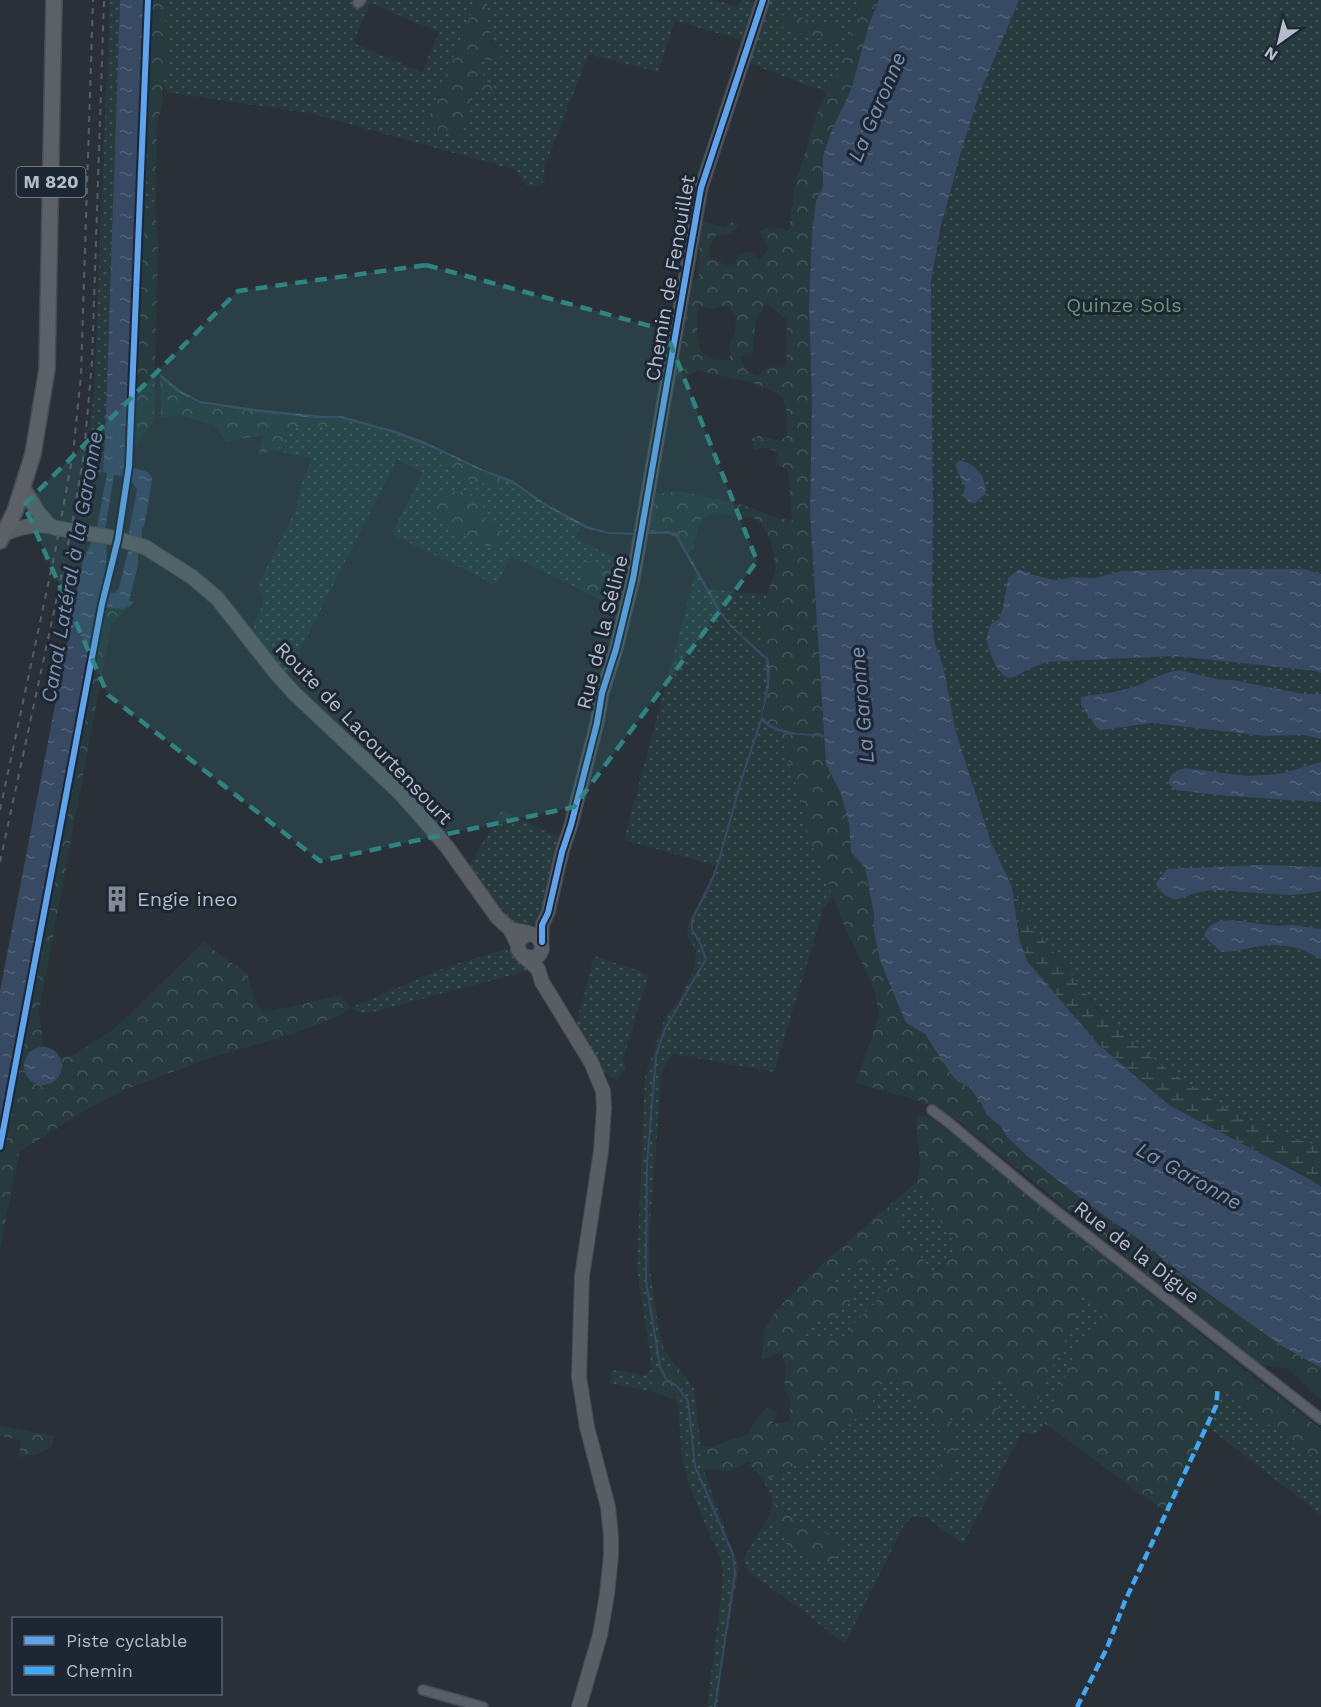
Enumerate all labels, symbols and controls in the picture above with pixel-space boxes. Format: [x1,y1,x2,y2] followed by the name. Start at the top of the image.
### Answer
[1249,12,1309,72] north arrow
[1261,43,1281,65] text: N
[842,48,911,166] water label: La Garonne
[16,167,86,197] road number: M 820
[640,173,700,383] street label: Chemin de Fenouillet
[1066,293,1182,317] park label: Quinze Sols
[35,429,108,705] water label: Canal Latéral à la Garonne
[571,552,633,712] street label: Rue de la Séline
[270,637,458,830] street label: Route de Lacourtensourt
[844,646,879,764] water label: La Garonne
[102,884,132,914] building icon: Engie ineo
[137,887,238,911] place label: Engie ineo
[1132,1136,1247,1215] water label: La Garonne
[1069,1196,1205,1308] street label: Rue de la Digue
[12,1617,222,1695] legend
[66,1630,187,1651] text: Piste cyclable
[66,1660,133,1681] text: Chemin

